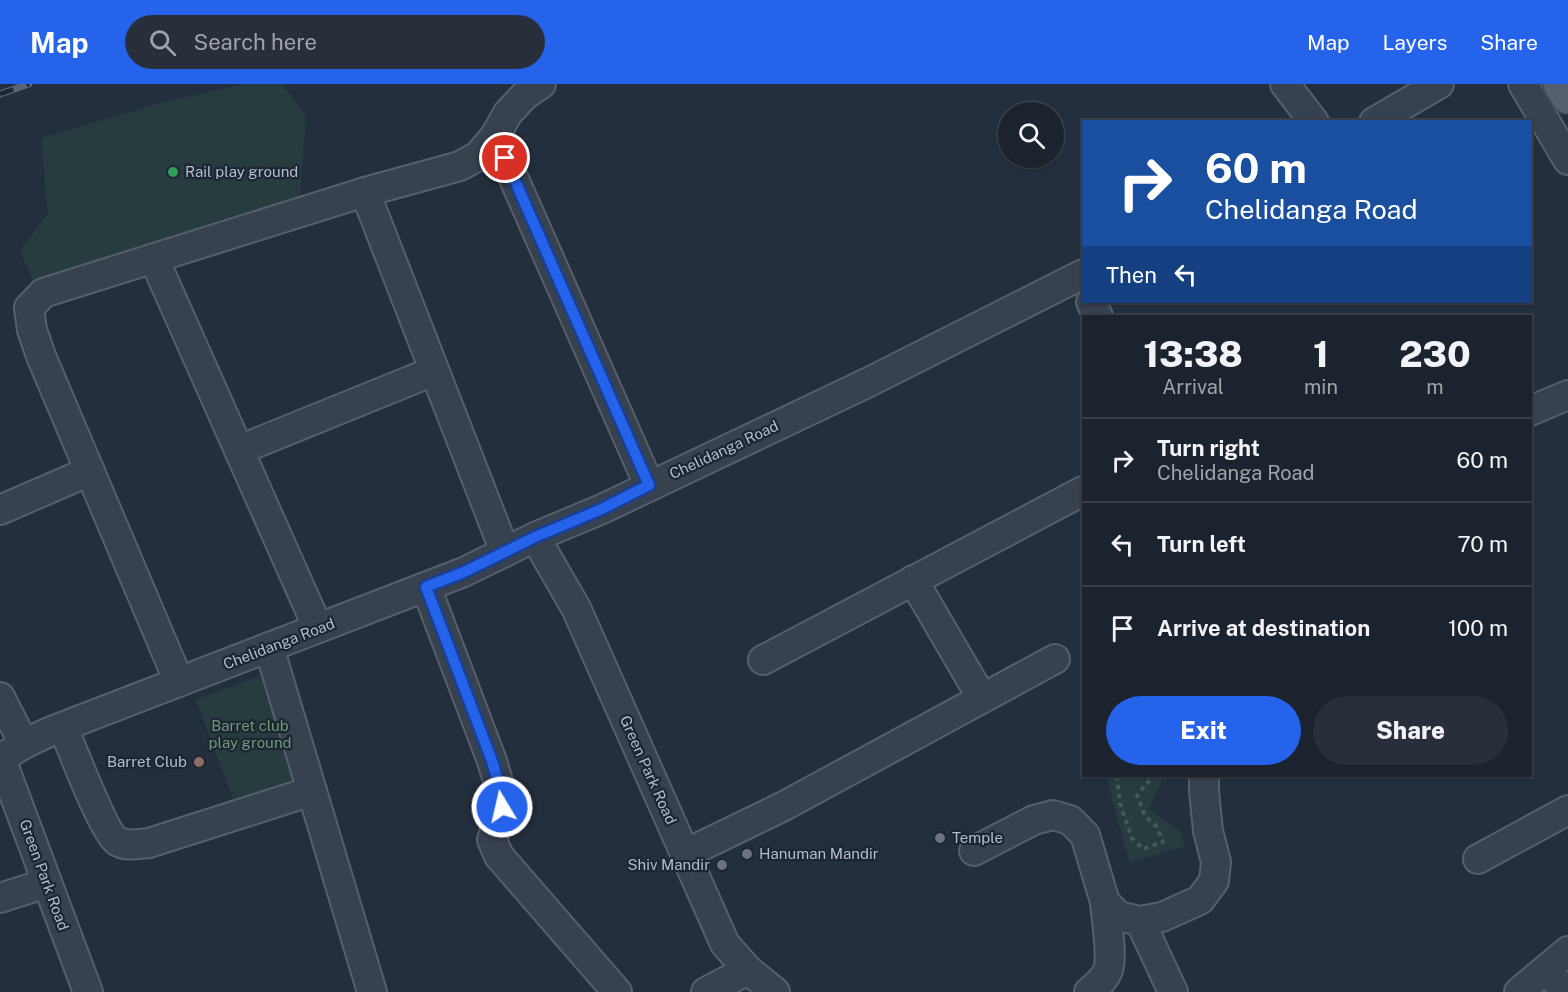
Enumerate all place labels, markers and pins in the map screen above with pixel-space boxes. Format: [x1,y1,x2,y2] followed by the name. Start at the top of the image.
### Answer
[479,132,530,183] pin
[185,163,298,180] place label: Rail play ground
[166,165,180,179] marker: Rail play ground
[107,753,187,770] place label: Barret Club
[192,755,206,769] marker: Barret Club
[952,829,1003,846] place label: Temple
[933,831,947,845] marker: Temple
[759,845,879,862] place label: Hanuman Mandir
[740,847,754,861] marker: Hanuman Mandir
[628,856,710,873] place label: Shiv Mandir
[715,858,729,872] marker: Shiv Mandir

